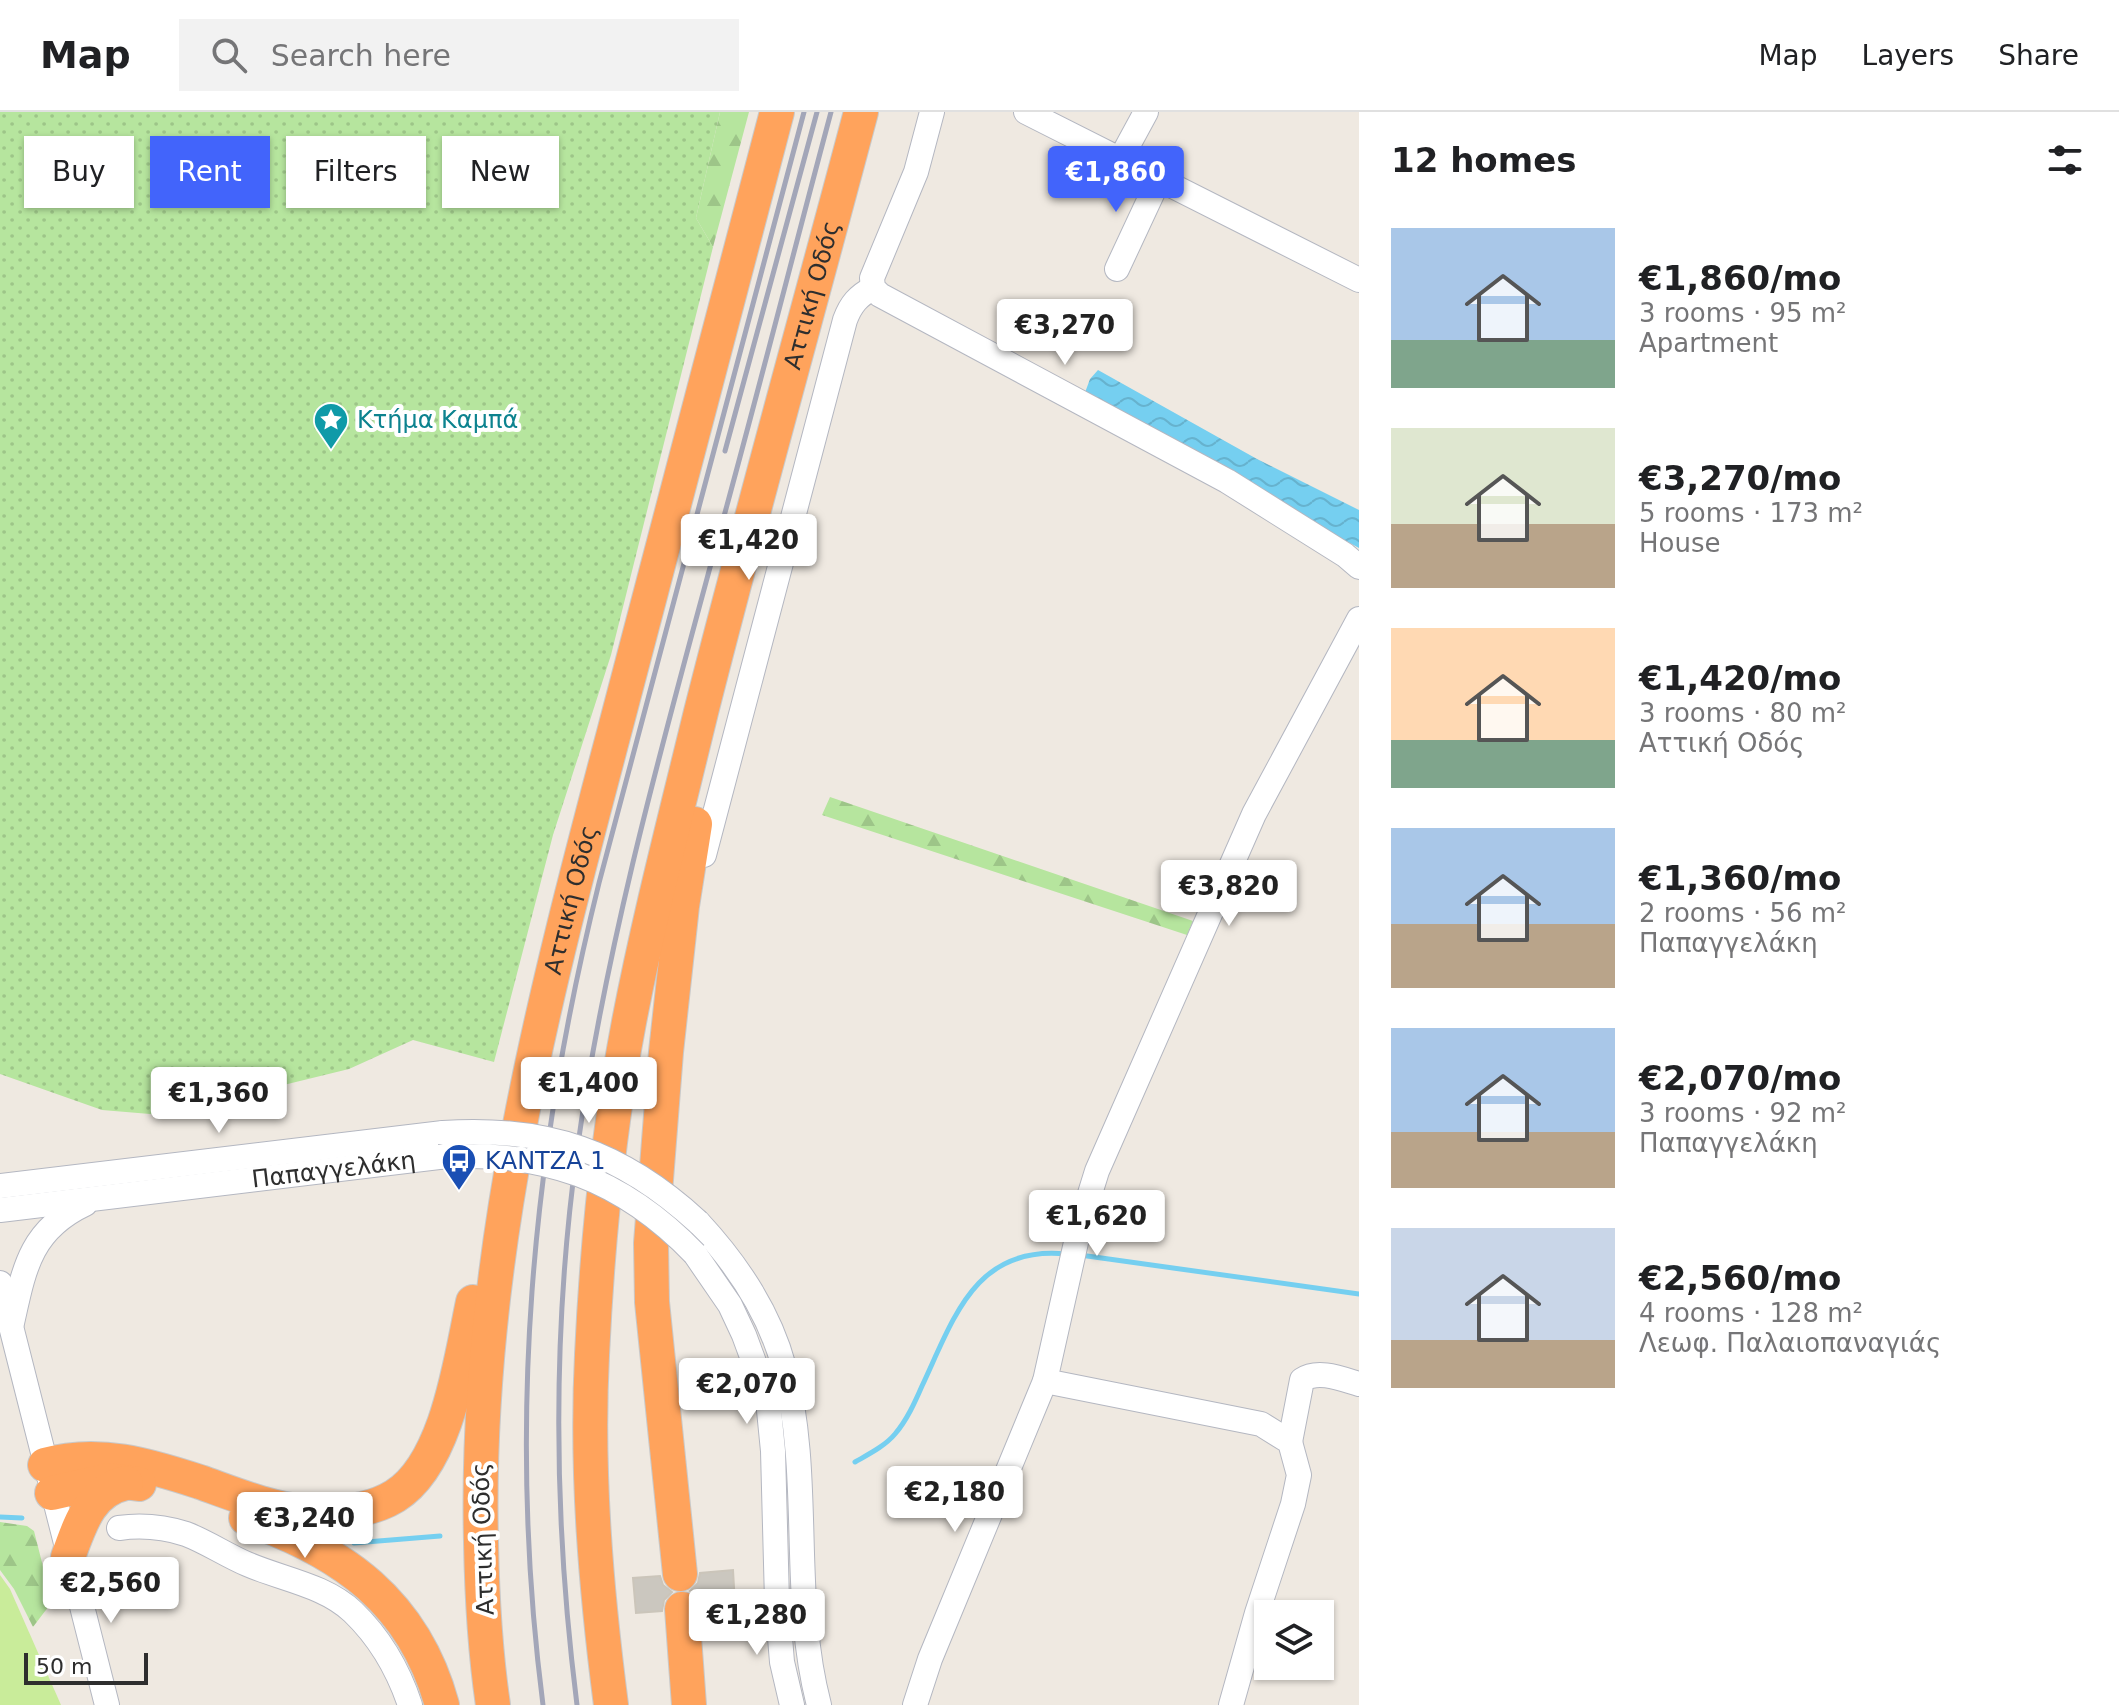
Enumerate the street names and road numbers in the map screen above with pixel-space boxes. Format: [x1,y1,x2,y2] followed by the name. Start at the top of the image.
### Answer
[778,218,845,372] street label: Αττική Οδός
[539,822,603,977] street label: Αττική Οδός
[250,1146,417,1194] street label: Παπαγγελάκη
[466,1462,500,1616] street label: Αττική Οδός

